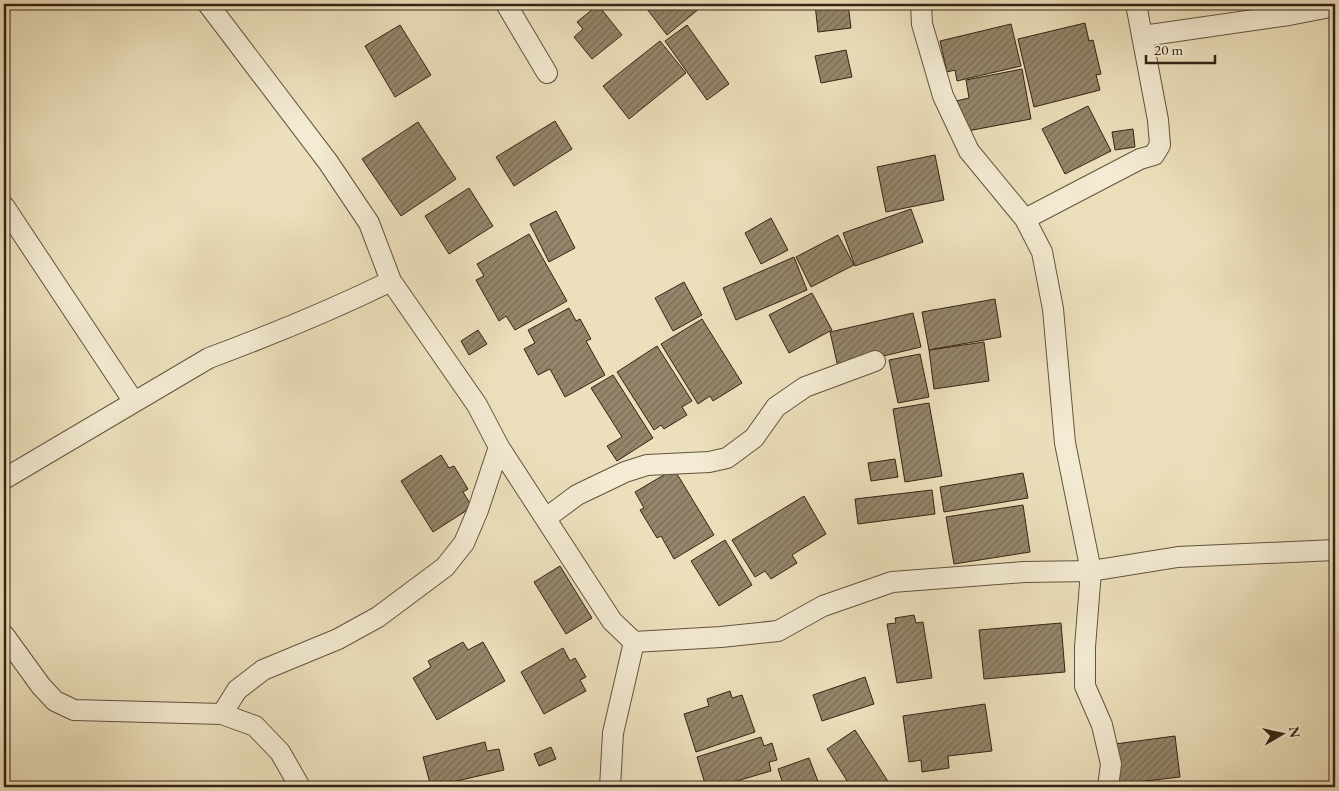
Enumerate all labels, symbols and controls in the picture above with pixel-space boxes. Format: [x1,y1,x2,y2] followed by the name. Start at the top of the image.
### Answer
[1146,32,1215,64] scale bar
[1154,40,1183,59] text: 20 m
[1256,708,1306,758] north arrow
[1285,725,1305,740] text: N

